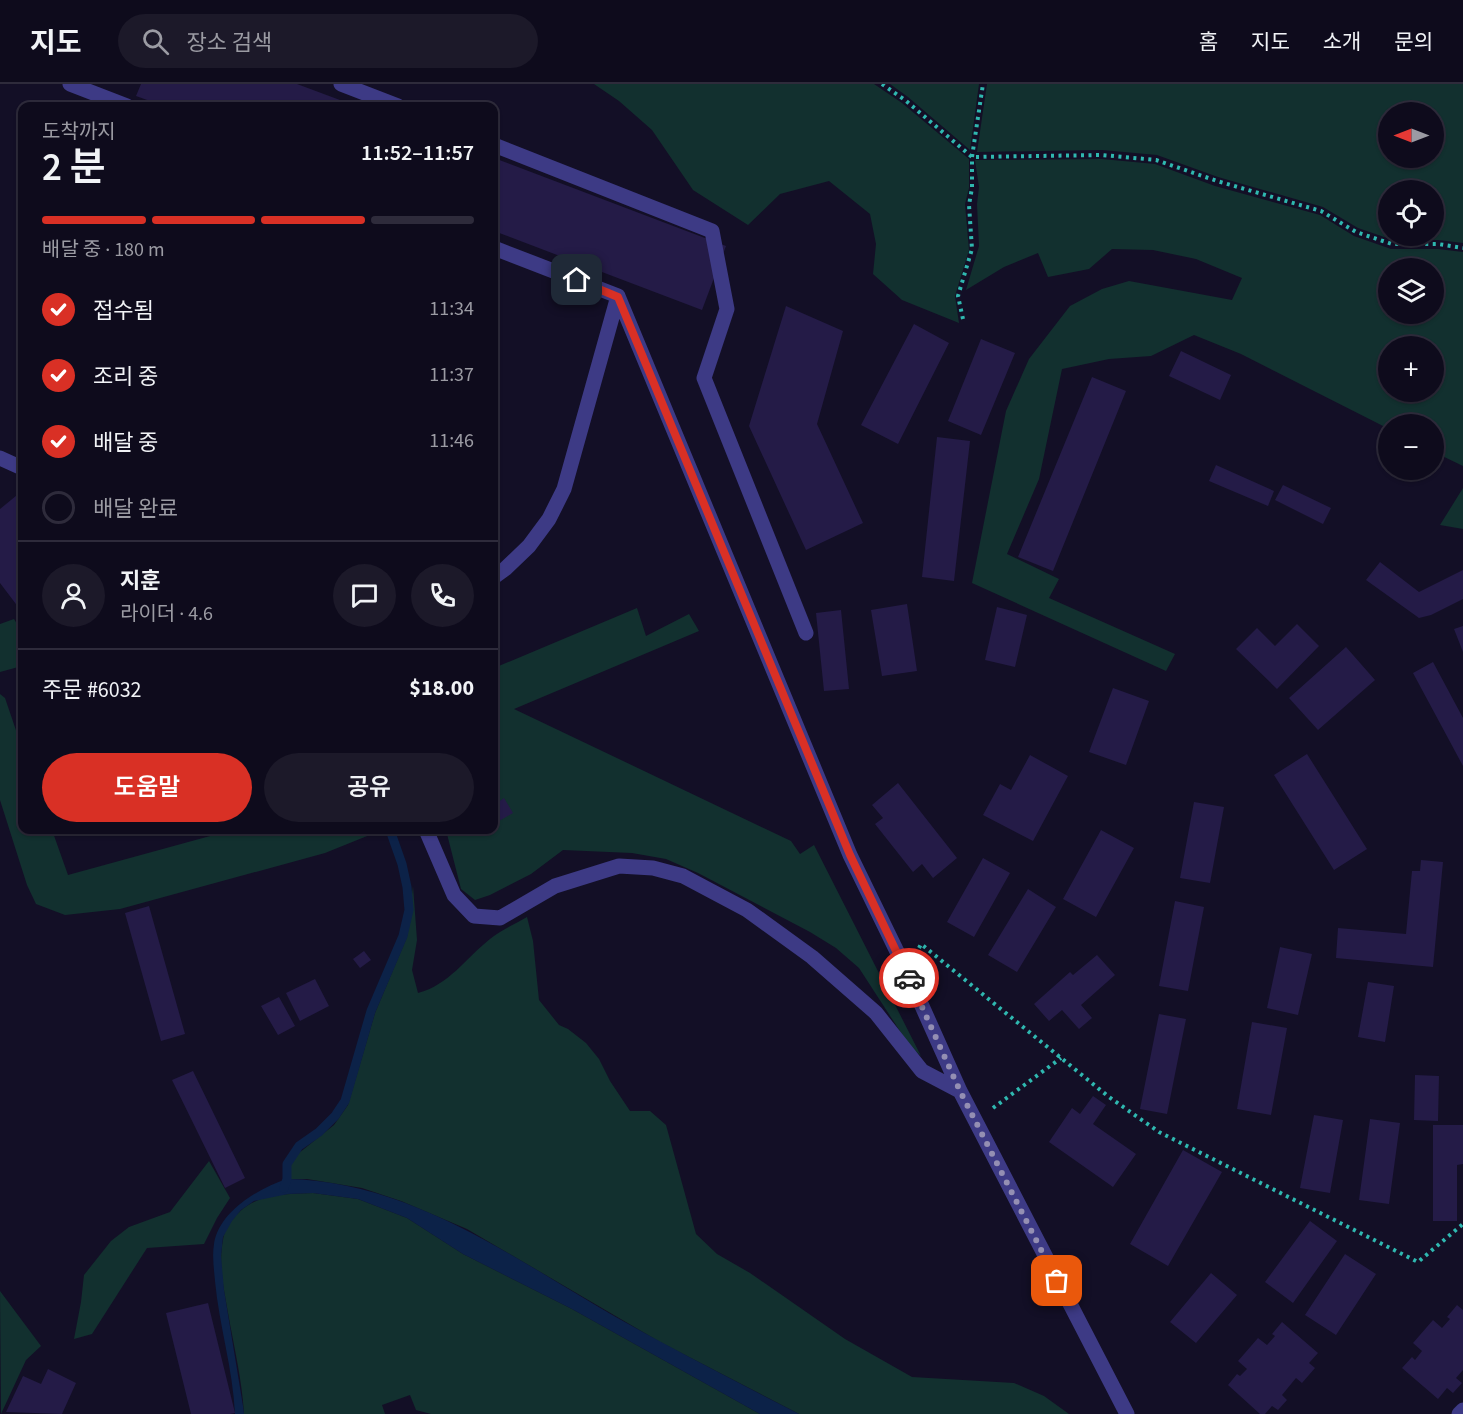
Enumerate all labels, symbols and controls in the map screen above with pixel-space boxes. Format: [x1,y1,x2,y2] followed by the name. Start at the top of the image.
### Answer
[118,14,538,68] search box
[30,23,82,63] text: 지도
[139,25,172,58] icon: search
[187,27,272,59] text: 장소 검색
[1199,27,1218,57] text: 홈
[1251,27,1290,57] text: 지도
[1323,27,1361,57] text: 소개
[1394,27,1433,57] text: 문의
[1378,102,1444,168] north arrow
[1378,102,1444,480] map controls
[42,118,116,146] text: 도착까지
[361,137,474,169] text: 11:52–11:57
[42,140,106,196] text: 2 분
[1378,180,1444,246] button: locate
[42,236,165,264] text: 배달 중 · 180 m
[551,254,602,305] pin
[1378,258,1444,324] button: layers
[560,263,593,296] icon: home
[42,293,75,326] icon: check
[93,295,154,327] text: 접수됨
[429,295,474,323] text: 11:34
[1378,336,1444,402] button: +
[42,359,75,392] icon: check
[93,361,158,393] text: 조리 중
[429,361,474,389] text: 11:37
[1378,414,1444,480] button: −
[42,425,75,458] icon: check
[93,427,158,459] text: 배달 중
[429,427,474,455] text: 11:46
[93,493,178,525] text: 배달 완료
[42,564,105,627] button: person
[333,564,396,627] button: chat
[411,564,474,627] button: phone
[120,565,160,597] text: 지훈
[120,600,213,628] text: 라이더 · 4.6
[409,672,474,704] text: $18.00
[42,674,142,706] text: 주문 #6032
[42,753,252,822] button: 도움말
[264,753,474,822] button: 공유
[879,948,939,1008] courier
[893,962,926,995] icon: car
[1031,1255,1082,1306] pin
[1040,1264,1073,1297] icon: bag

